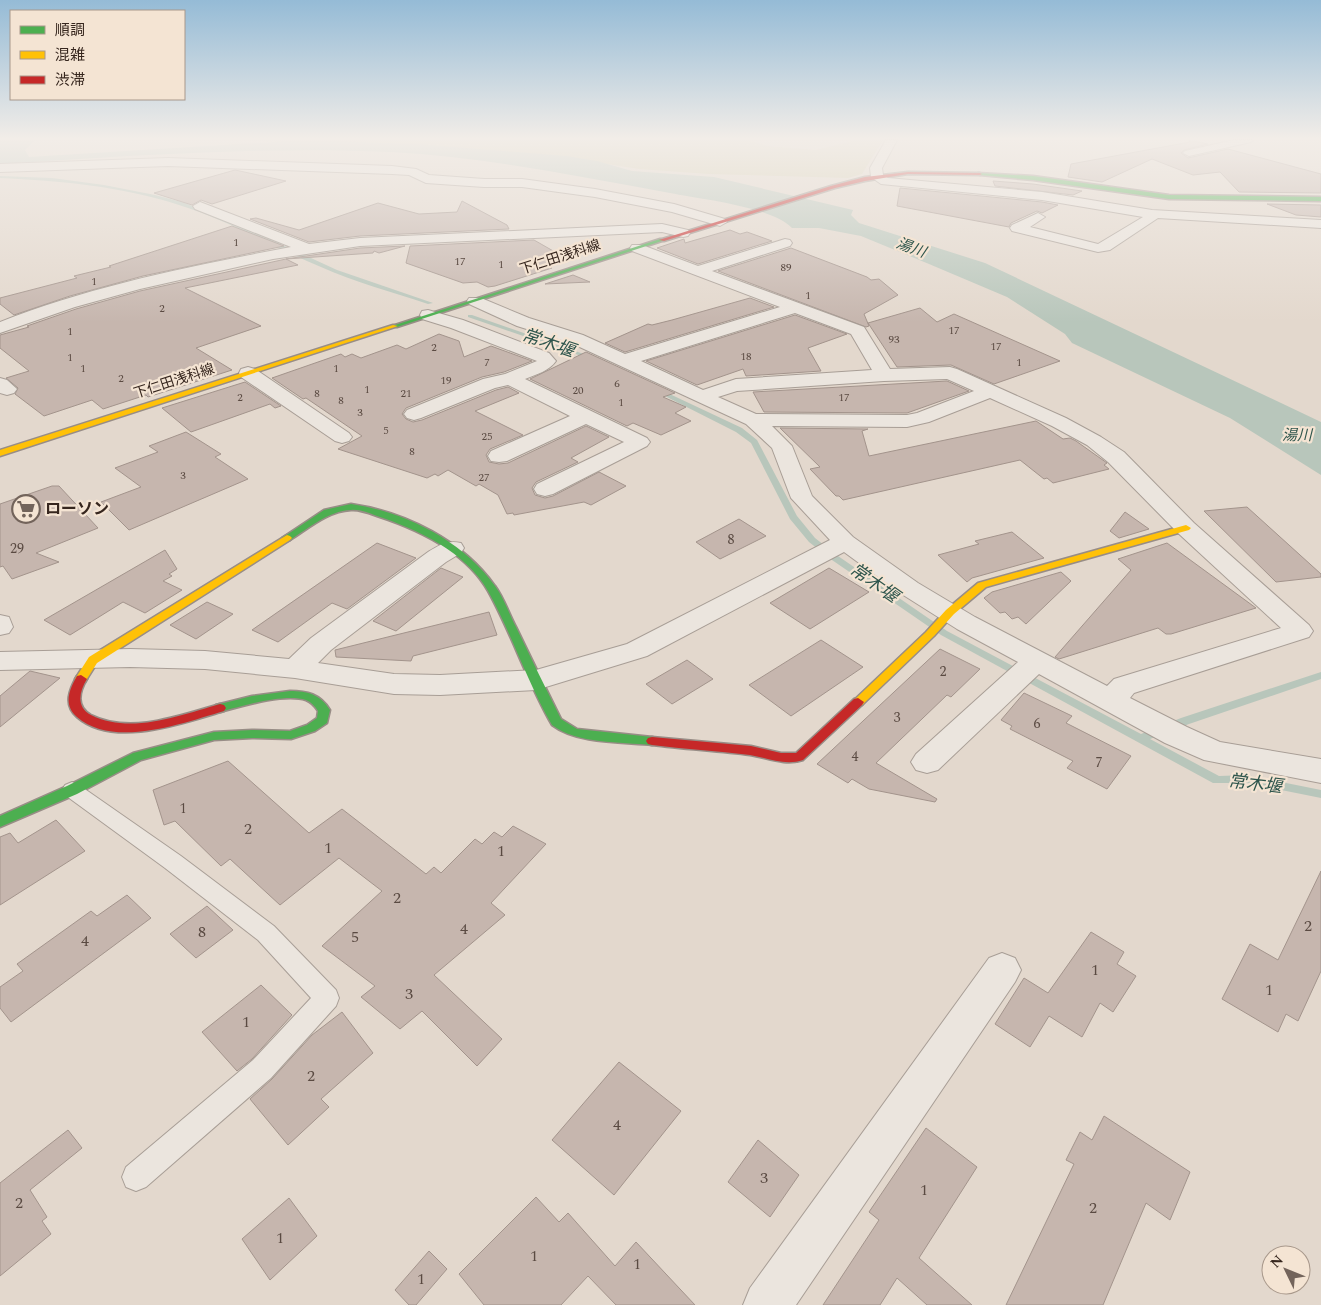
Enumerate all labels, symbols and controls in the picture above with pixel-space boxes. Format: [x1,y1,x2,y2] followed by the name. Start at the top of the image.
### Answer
[10,10,185,100] legend
[55,19,85,42] text: 順調
[55,44,85,67] text: 混雑
[55,69,85,92] text: 渋滞
[893,232,931,265] water label: 湯川
[233,234,239,251] house number: 1
[517,234,603,280] street label: 下仁田浅科線
[455,253,466,270] house number: 17
[498,256,504,273] house number: 1
[781,259,792,276] house number: 89
[91,273,97,290] house number: 1
[805,287,811,304] house number: 1
[159,300,165,317] house number: 2
[518,321,581,366] water label: 常木堰
[949,322,960,339] house number: 17
[67,323,73,340] house number: 1
[889,331,900,348] house number: 93
[991,338,1002,355] house number: 17
[431,339,437,356] house number: 2
[741,348,752,365] house number: 18
[67,349,73,366] house number: 1
[484,354,490,371] house number: 7
[1016,354,1022,371] house number: 1
[131,358,217,404] street label: 下仁田浅科線
[80,360,86,377] house number: 1
[333,360,339,377] house number: 1
[118,370,124,387] house number: 2
[441,372,452,389] house number: 19
[614,375,620,392] house number: 6
[364,381,370,398] house number: 1
[573,382,584,399] house number: 20
[314,385,320,402] house number: 8
[401,385,412,402] house number: 21
[237,389,243,406] house number: 2
[839,389,850,406] house number: 17
[338,392,344,409] house number: 8
[618,394,624,411] house number: 1
[357,404,363,421] house number: 3
[383,422,389,439] house number: 5
[1282,424,1314,447] water label: 湯川
[482,428,493,445] house number: 25
[409,443,415,460] house number: 8
[180,467,186,484] house number: 3
[479,469,490,486] house number: 27
[11,494,41,524] supermarket icon: ローソン
[45,497,109,521] place label: ローソン
[728,529,735,550] house number: 8
[10,538,24,559] house number: 29
[844,556,906,611] water label: 常木堰
[940,661,947,682] house number: 2
[894,707,901,728] house number: 3
[1034,713,1041,734] house number: 6
[852,746,859,767] house number: 4
[1096,752,1103,773] house number: 7
[1227,767,1286,801] water label: 常木堰
[180,798,187,819] house number: 1
[244,817,252,841] house number: 2
[324,836,332,860] house number: 1
[497,839,505,863] house number: 1
[393,886,401,910] house number: 2
[1304,914,1312,938] house number: 2
[460,917,468,941] house number: 4
[198,920,206,944] house number: 8
[351,925,359,949] house number: 5
[81,929,89,953] house number: 4
[1091,958,1099,982] house number: 1
[1265,978,1273,1002] house number: 1
[405,982,413,1006] house number: 3
[242,1010,250,1034] house number: 1
[307,1064,315,1088] house number: 2
[613,1113,621,1137] house number: 4
[760,1166,768,1190] house number: 3
[920,1178,928,1202] house number: 1
[15,1191,23,1215] house number: 2
[1089,1196,1097,1220] house number: 2
[276,1226,284,1250] house number: 1
[530,1244,538,1268] house number: 1
[1261,1245,1311,1295] north arrow
[1265,1250,1288,1273] text: N
[633,1252,641,1276] house number: 1
[417,1267,425,1291] house number: 1

